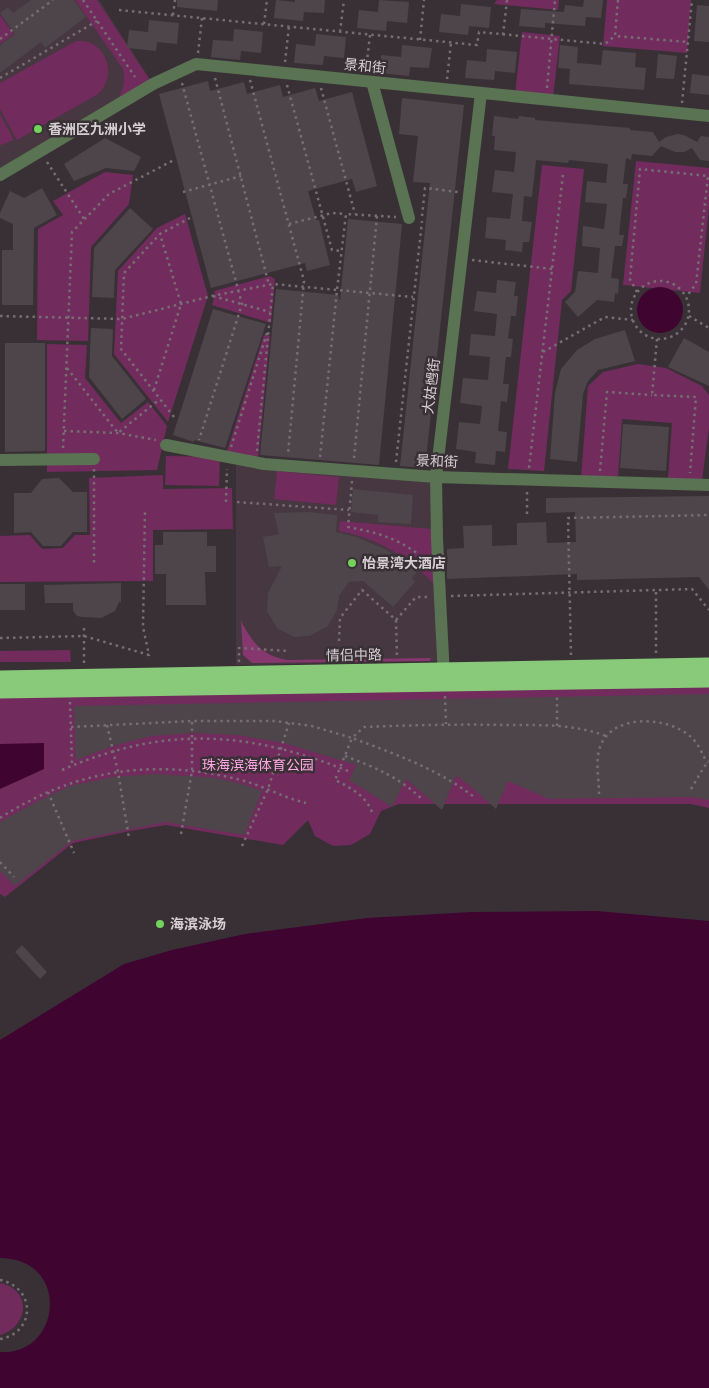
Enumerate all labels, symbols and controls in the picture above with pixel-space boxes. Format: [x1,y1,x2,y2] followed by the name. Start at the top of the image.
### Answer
[343,56,387,76] street label: 景和街
[48,121,146,137] place label: 香洲区九洲小学
[32,123,44,135] marker: 香洲区九洲小学
[420,357,442,415] street label: 大姑乸街
[416,452,458,470] street label: 景和街
[362,555,446,571] place label: 怡景湾大酒店
[346,557,358,569] marker: 怡景湾大酒店
[326,647,382,663] street label: 情侣中路
[202,757,314,773] park label: 珠海滨海体育公园
[170,916,226,932] place label: 海滨泳场
[154,918,166,930] marker: 海滨泳场

